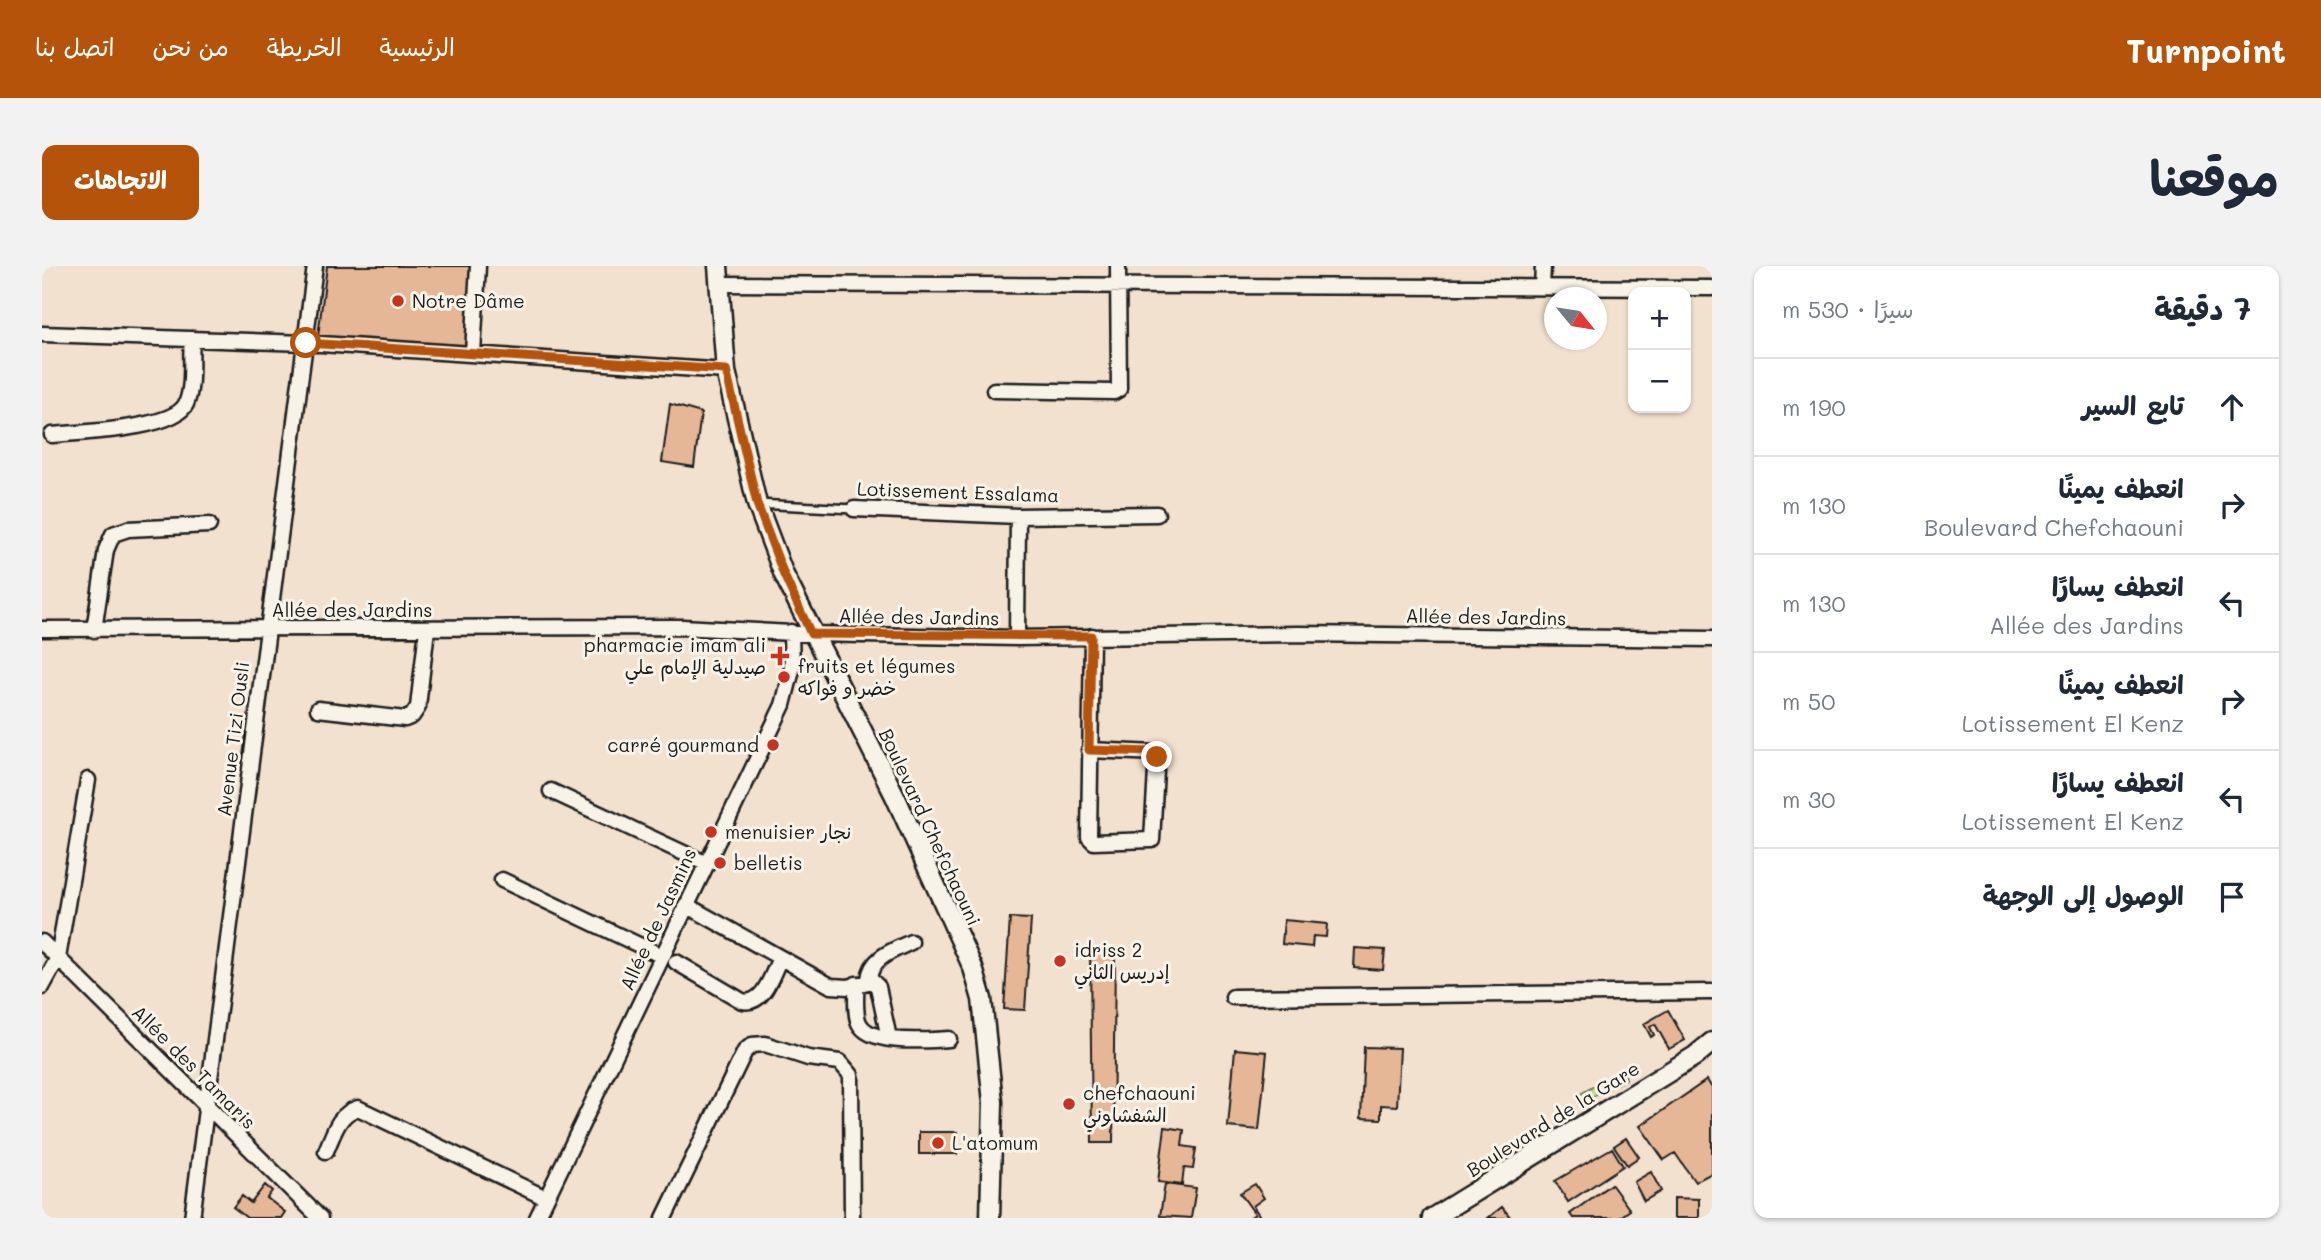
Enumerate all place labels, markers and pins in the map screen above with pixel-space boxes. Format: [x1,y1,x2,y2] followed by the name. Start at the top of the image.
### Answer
[412,288,525,313] place label: Notre Dâme
[390,293,406,309] marker: Notre Dâme
[584,632,766,684] place label: pharmacie imam ali صيدلية الإمام علي
[772,648,788,664] marker: pharmacie imam ali صيدلية الإمام علي
[798,653,955,701] place label: fruits et légumes خضر و فواكه
[776,669,792,685] marker: fruits et légumes خضر و فواكه
[607,732,759,757] place label: carré gourmand
[765,737,781,753] marker: carré gourmand
[725,819,851,844] place label: menuisier نجار
[703,824,719,840] marker: menuisier نجار
[734,850,803,875] place label: belletis
[712,855,728,871] marker: belletis
[1074,937,1170,989] place label: idriss 2 إدريس الثاني
[1052,953,1068,969] marker: idriss 2 إدريس الثاني
[1083,1080,1196,1132] place label: chefchaouni الشفشاوني
[1061,1096,1077,1112] marker: chefchaouni الشفشاوني
[952,1130,1038,1155] place label: L'atomum
[930,1135,946,1151] marker: L'atomum

